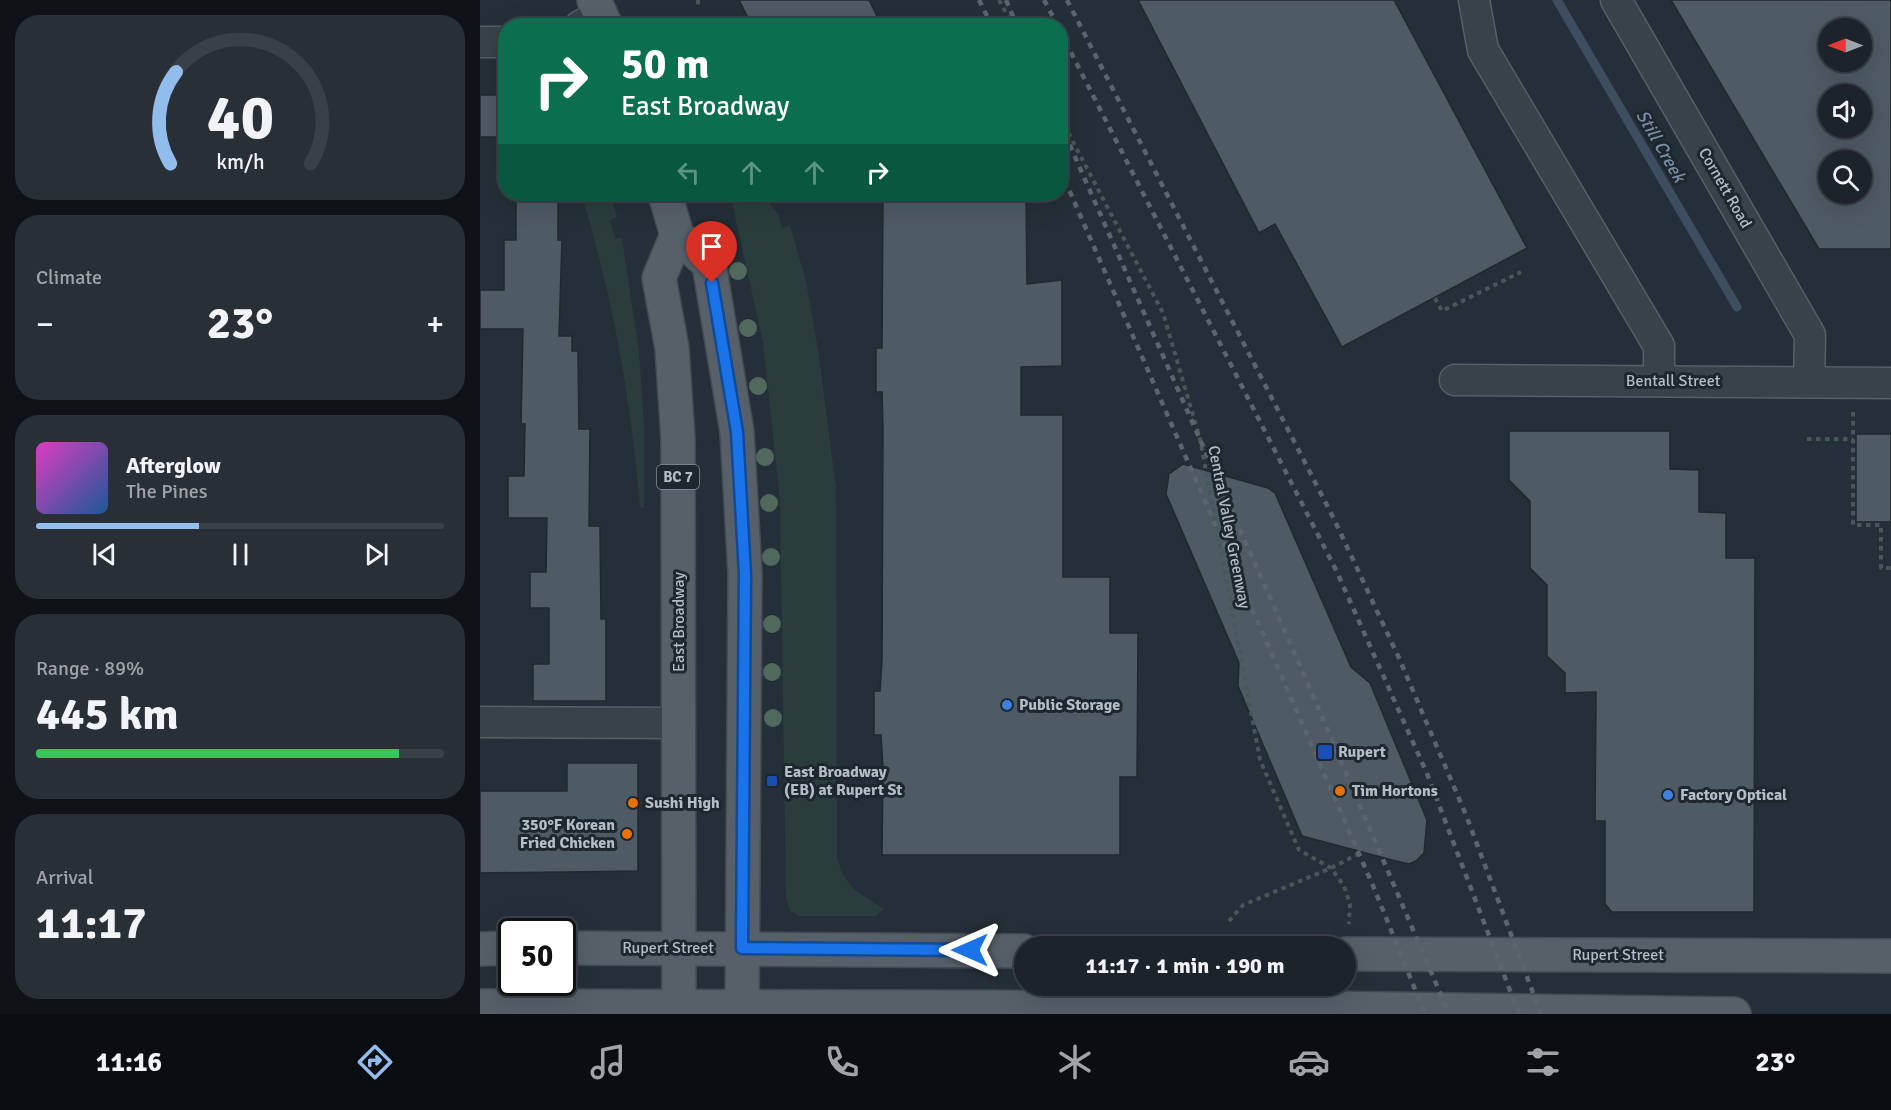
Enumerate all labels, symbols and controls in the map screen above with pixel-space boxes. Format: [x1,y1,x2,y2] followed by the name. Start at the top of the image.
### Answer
[1818,18,1872,72] north arrow
[1818,18,1872,204] map controls
[621,39,710,90] text: 50 m
[522,42,600,120] icon: right
[206,80,274,157] text: 40
[1818,84,1872,138] button: sound
[621,90,789,123] text: East Broadway
[1632,106,1691,188] water label: Still Creek
[1694,144,1756,232] street label: Cornett Road
[216,150,264,176] text: km/h
[1818,150,1872,204] button: search
[672,156,705,189] icon: left
[735,156,768,189] icon: ahead
[798,156,831,189] icon: ahead
[861,156,894,189] icon: right
[686,221,737,283] pin
[695,230,728,263] icon: arrive
[36,265,102,290] text: Climate
[207,296,273,351] text: 23°
[36,304,54,345] text: −
[426,304,444,345] text: +
[1626,371,1721,391] street label: Bentall Street
[1203,444,1255,611] street label: Central Valley Greenway
[126,452,221,479] text: Afterglow
[657,465,699,489] road number: BC 7
[126,479,208,504] text: The Pines
[88,538,121,571] icon: previous
[224,538,257,571] icon: pause
[360,538,393,571] icon: next
[669,572,689,672] street label: East Broadway
[36,656,144,681] text: Range · 89%
[36,687,179,742] text: 445 km
[1019,695,1120,715] place label: Public Storage
[1000,698,1014,712] marker: Public Storage
[1338,742,1386,762] place label: Rupert
[1316,743,1334,761] marker: Rupert
[784,762,902,800] place label: East Broadway (EB) at Rupert St
[765,774,779,788] marker: East Broadway (EB) at Rupert St
[1352,781,1438,801] place label: Tim Hortons
[1333,784,1347,798] marker: Tim Hortons
[1680,785,1787,805] place label: Factory Optical
[1661,788,1675,802] marker: Factory Optical
[645,793,720,813] place label: Sushi High
[626,796,640,810] marker: Sushi High
[520,815,615,853] place label: 350°F Korean Fried Chicken
[620,827,634,841] marker: 350°F Korean Fried Chicken
[36,865,94,890] text: Arrival
[36,896,146,951] text: 11:17
[498,918,576,996] speed limit sign: 50
[938,918,1002,982] position arrow
[622,938,714,958] street label: Rupert Street
[1572,945,1664,965] street label: Rupert Street
[1085,952,1285,979] text: 11:17 · 1 min · 190 m
[354,1041,396,1083] icon: directions
[587,1041,629,1083] icon: music
[821,1041,863,1083] icon: phone
[1054,1041,1096,1083] icon: climate
[1288,1041,1330,1083] icon: car
[1522,1041,1564,1083] icon: filters
[96,1046,162,1079] text: 11:16
[1755,1046,1795,1079] text: 23°

